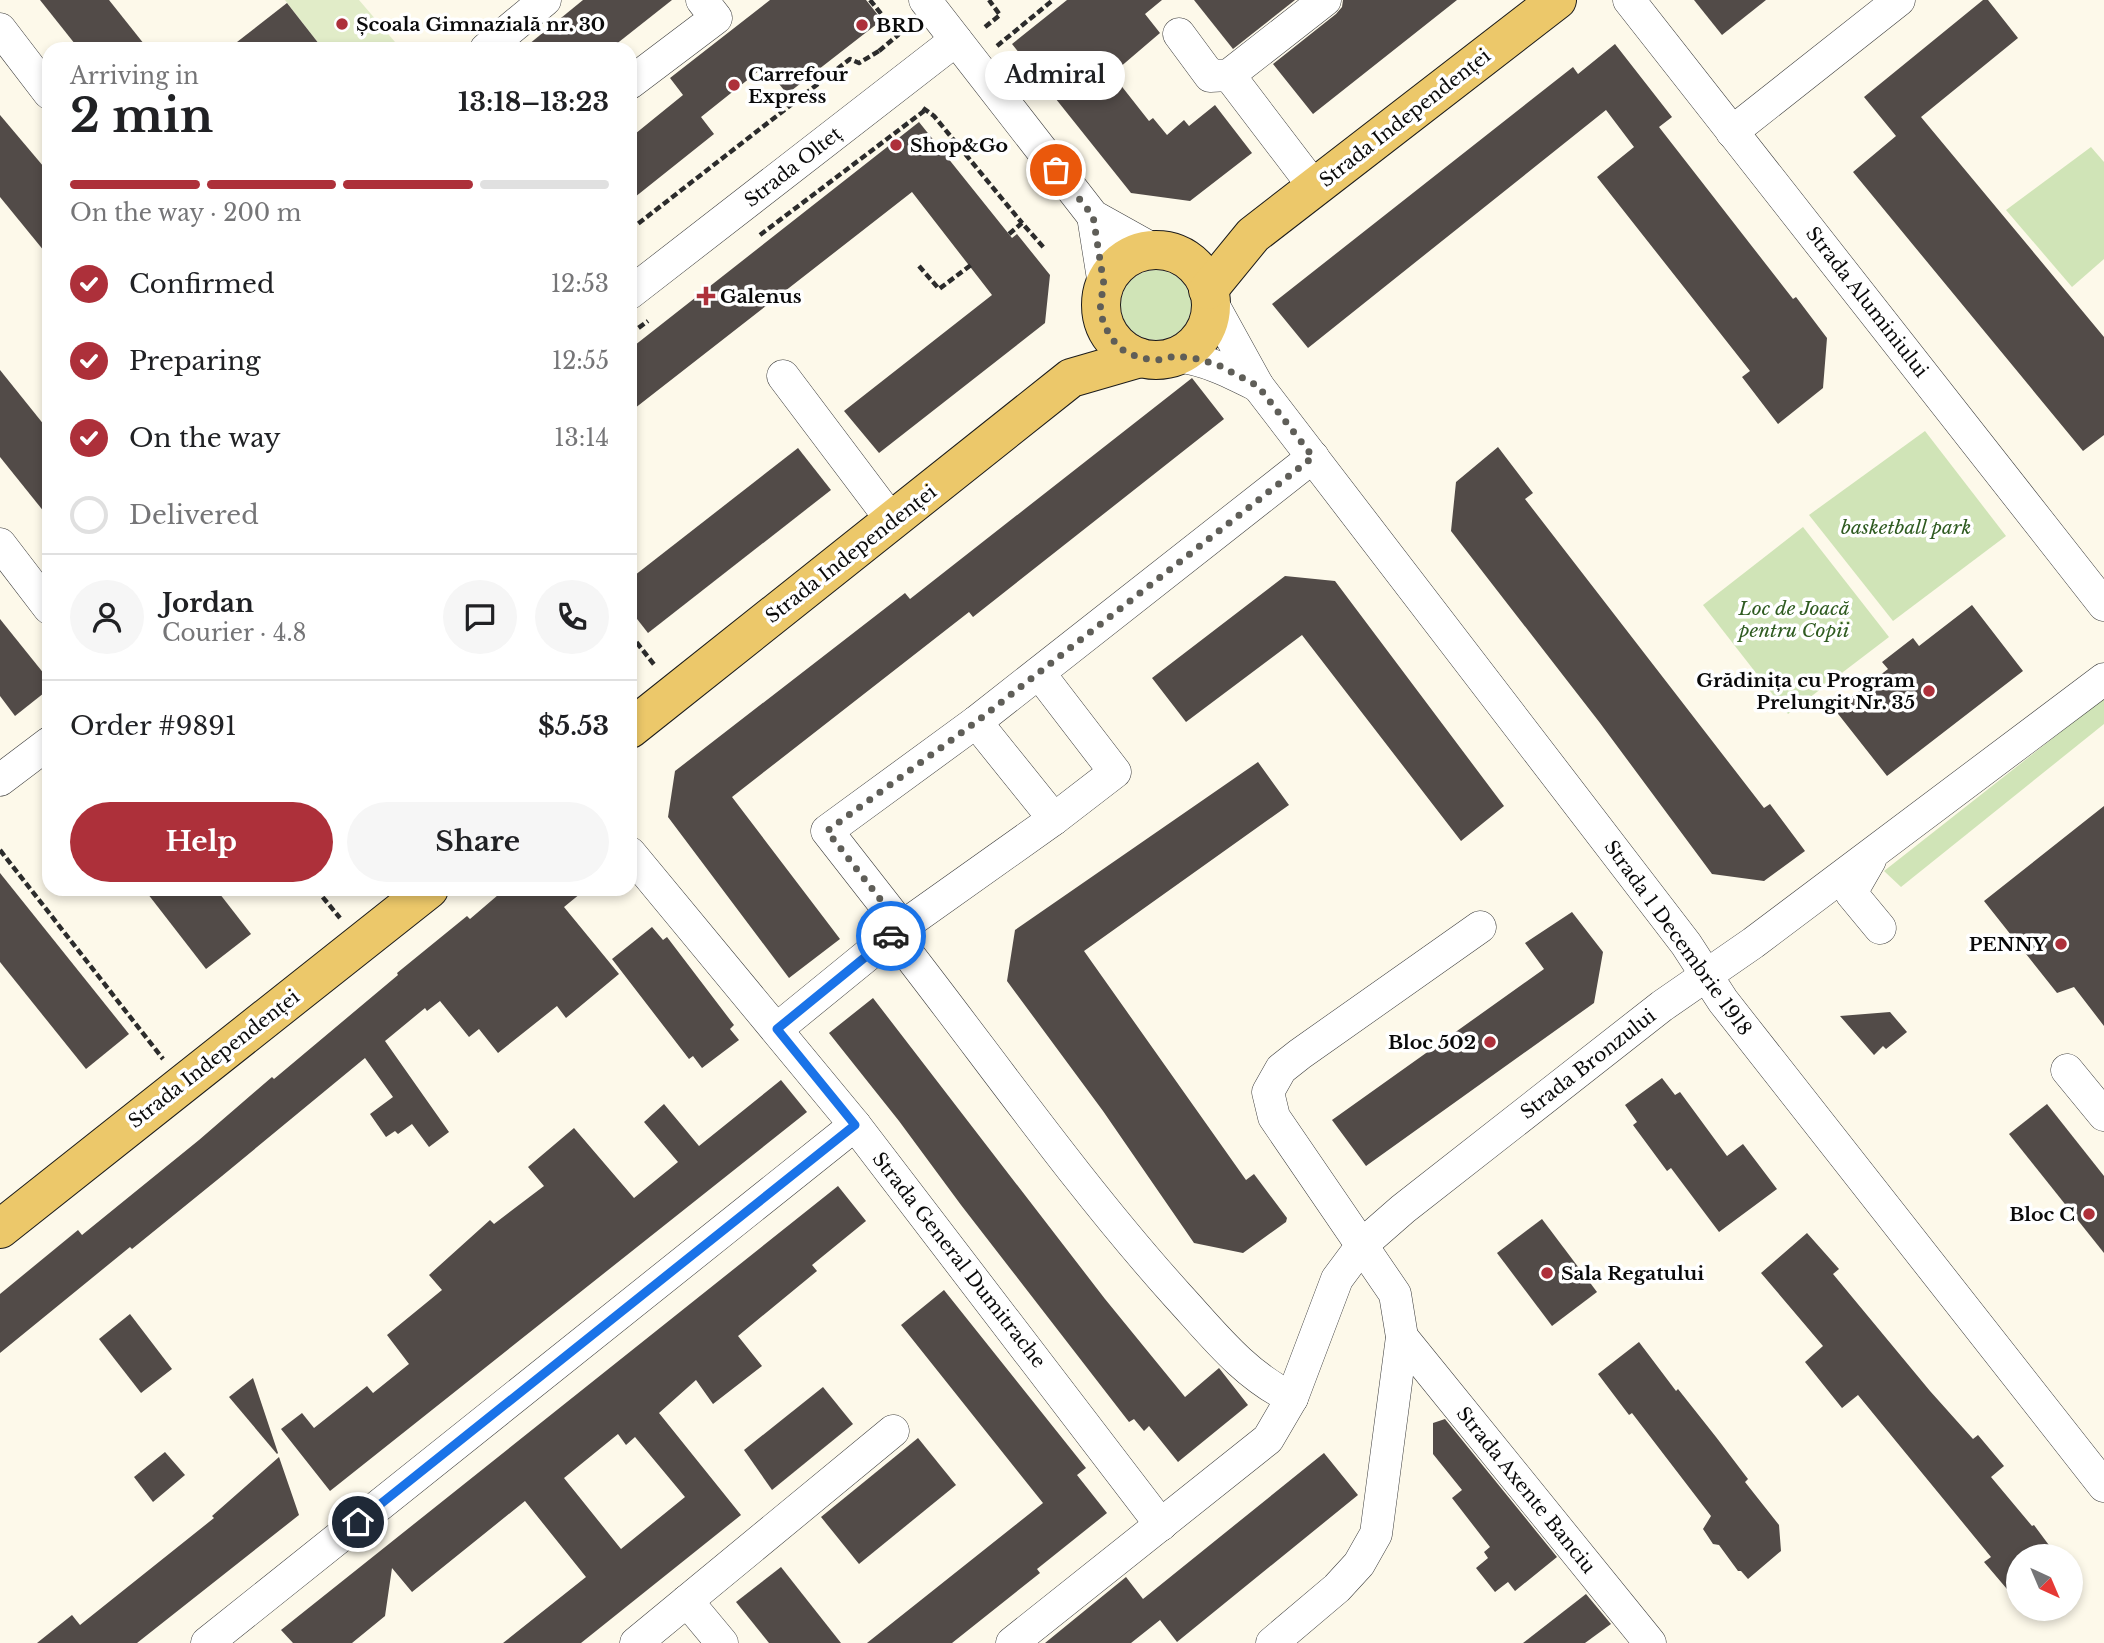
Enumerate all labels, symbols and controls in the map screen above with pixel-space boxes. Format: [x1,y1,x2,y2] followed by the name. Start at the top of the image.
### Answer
[356,13,605,36] place label: Școala Gimnazială nr. 30
[876,14,924,37] place label: BRD
[334,16,350,32] marker: Școala Gimnazială nr. 30
[854,17,870,33] marker: BRD
[1315,44,1495,192] street label: Strada Independenței
[986,51,1126,100] callout: Admiral
[1005,61,1105,89] text: Admiral
[70,62,199,90] text: Arriving in
[748,63,849,108] place label: Carrefour Express
[726,77,742,93] marker: Carrefour Express
[458,86,609,118] text: 13:18–13:23
[70,87,213,144] text: 2 min
[740,122,847,212] street label: Strada Olteț
[910,134,1008,157] place label: Shop&Go
[888,137,904,153] marker: Shop&Go
[1026,140,1086,200] pin
[1037,151,1075,189] icon: bag
[70,199,302,227] text: On the way · 200 m
[1801,222,1933,382] street label: Strada Aluminiului
[70,265,108,303] icon: check
[129,268,274,300] text: Confirmed
[551,270,609,298] text: 12:53
[720,285,802,308] place label: Galenus
[698,288,714,304] marker: Galenus
[70,342,108,380] icon: check
[129,345,261,377] text: Preparing
[552,347,609,375] text: 12:55
[70,419,108,457] icon: check
[129,422,281,454] text: On the way
[554,424,609,452] text: 13:14
[761,480,941,628] street label: Strada Independenței
[129,499,259,531] text: Delivered
[1841,516,1971,539] park label: basketball park
[70,580,144,654] button: person
[443,580,517,654] button: chat
[535,580,609,654] button: phone
[162,587,254,619] text: Jordan
[1737,597,1850,642] park label: Loc de Joacă pentru Copii
[162,619,307,647] text: Courier · 4.8
[1696,669,1915,714] place label: Grădinița cu Program Prelungit Nr. 35
[1921,683,1937,699] marker: Grădinița cu Program Prelungit Nr. 35
[70,710,236,742] text: Order #9891
[538,710,609,742] text: $5.53
[70,802,333,882] button: Help
[347,802,609,882] button: Share
[1599,836,1757,1040] street label: Strada 1 Decembrie 1918
[856,901,926,971] courier
[872,917,910,955] icon: car
[1969,933,2048,956] place label: PENNY
[2053,936,2069,952] marker: PENNY
[124,985,304,1133] street label: Strada Independenței
[1516,1004,1661,1124] street label: Strada Bronzului
[1388,1031,1476,1054] place label: Bloc 502
[1482,1034,1498,1050] marker: Bloc 502
[868,1148,1050,1372] street label: Strada General Dumitrache
[2009,1203,2075,1226] place label: Bloc C
[2081,1206,2097,1222] marker: Bloc C
[1561,1262,1704,1285] place label: Sala Regatului
[1539,1265,1555,1281] marker: Sala Regatului
[1452,1402,1600,1578] street label: Strada Axente Banciu
[328,1492,388,1552] pin
[339,1503,377,1541] icon: home
[2006,1544,2082,1620] north arrow
[2006,1544,2083,1621] map controls

